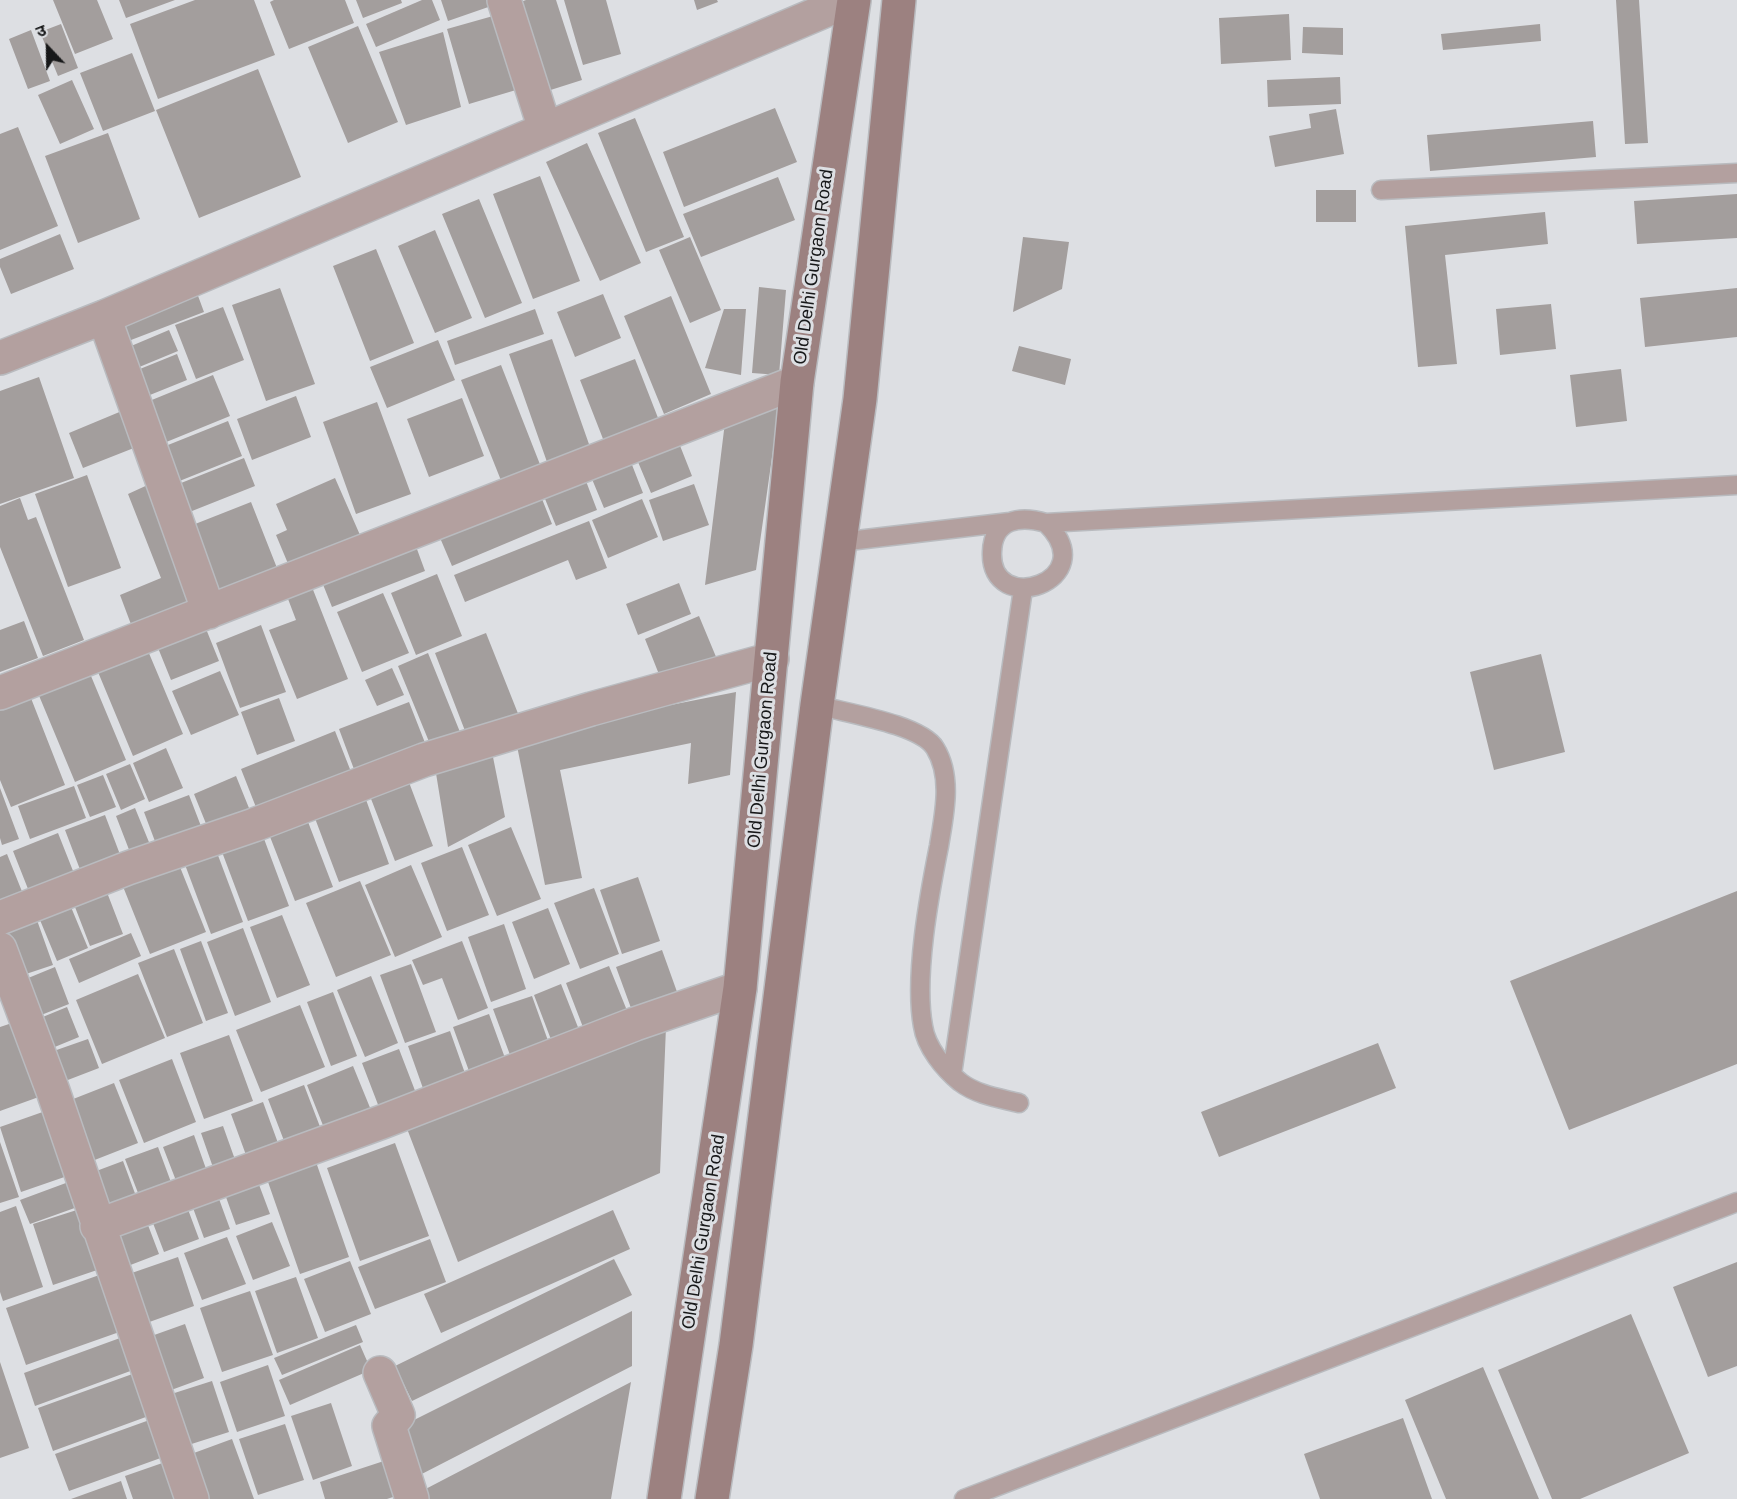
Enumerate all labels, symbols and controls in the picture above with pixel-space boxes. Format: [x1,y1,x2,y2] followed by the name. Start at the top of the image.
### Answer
[18,18,78,78] north arrow
[34,21,49,40] text: उ
[790,168,838,366] street label: Old Delhi Gurgaon Road
[744,651,782,849] street label: Old Delhi Gurgaon Road
[678,1133,730,1331] street label: Old Delhi Gurgaon Road

